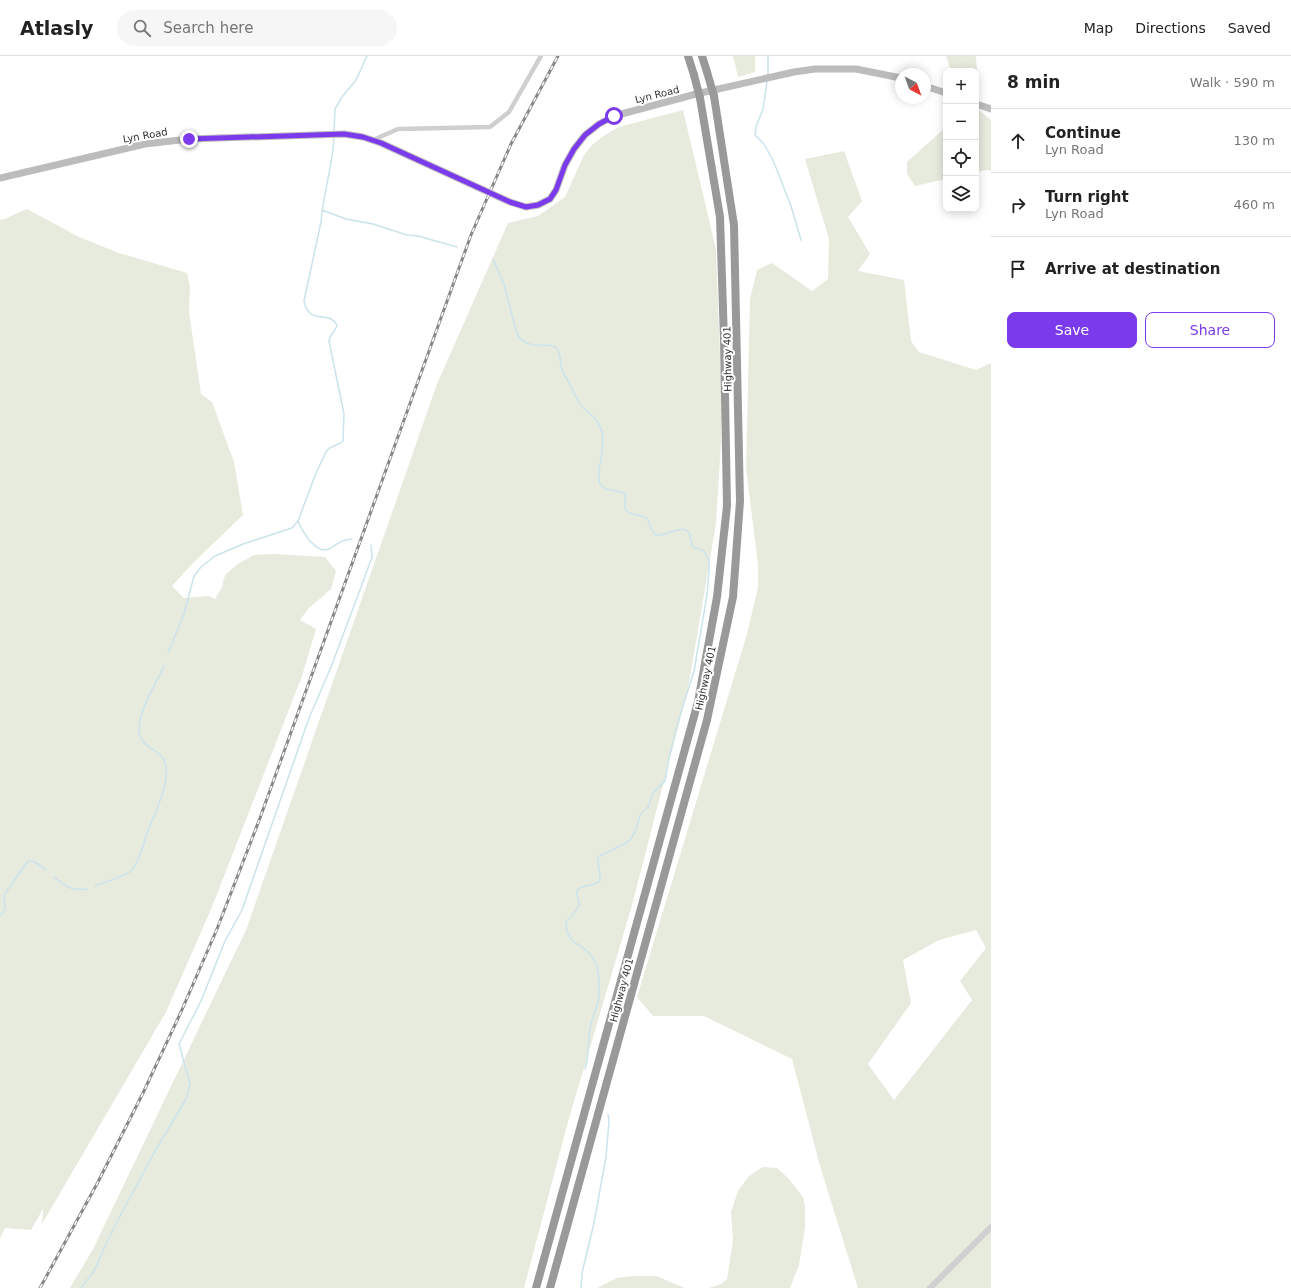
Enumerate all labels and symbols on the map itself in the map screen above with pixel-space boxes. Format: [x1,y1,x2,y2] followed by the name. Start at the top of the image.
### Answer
[895,68,931,104] north arrow
[634,84,680,105] street label: Lyn Road
[605,107,623,125] route start
[122,126,168,145] street label: Lyn Road
[180,130,198,148] route end
[721,326,734,392] street label: Highway 401
[693,645,718,711] street label: Highway 401
[608,957,635,1023] street label: Highway 401

